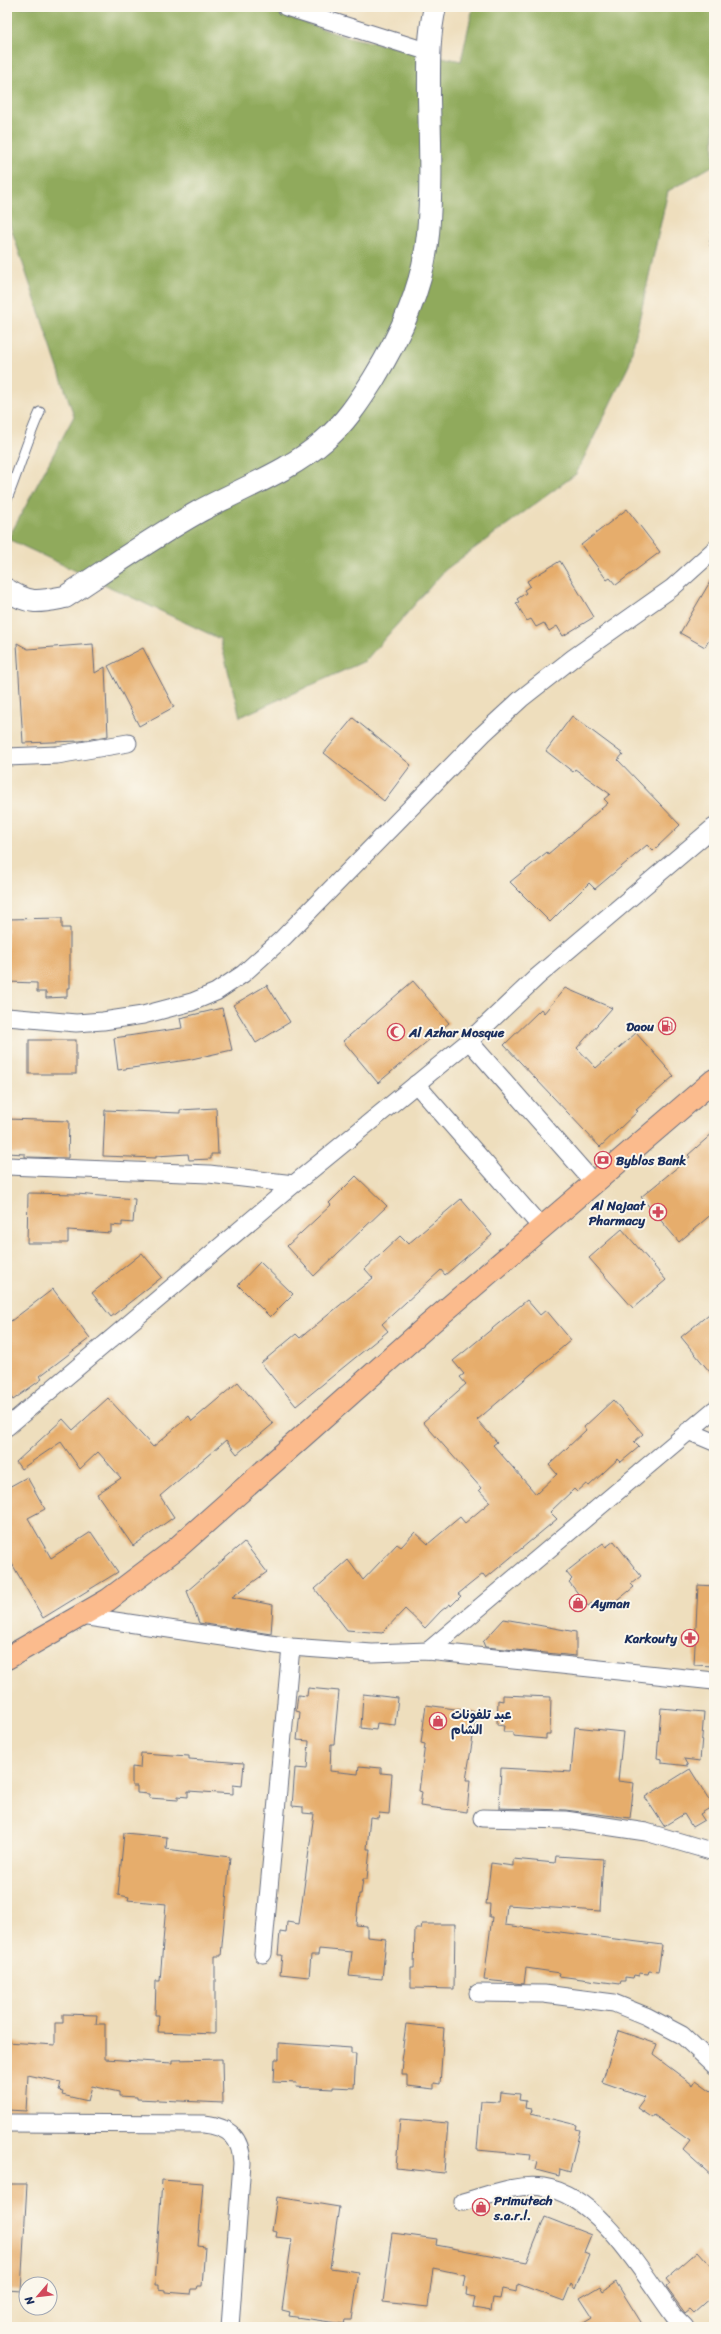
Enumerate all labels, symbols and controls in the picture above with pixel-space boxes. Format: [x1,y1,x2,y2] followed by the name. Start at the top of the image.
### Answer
[626,1015,655,1038] place label: Daou
[657,1016,677,1036] fuel station icon: Daou
[408,1021,505,1044] place label: Al Azhar Mosque
[386,1022,406,1042] mosque icon: Al Azhar Mosque
[616,1149,686,1172] place label: Byblos Bank
[593,1150,613,1170] bank icon: Byblos Bank
[589,1194,646,1232] place label: Al Najaat Pharmacy
[648,1202,668,1222] pharmacy icon: Al Najaat Pharmacy
[590,1592,631,1615] place label: Ayman
[568,1593,588,1613] shop icon: Ayman
[624,1627,678,1650] place label: Karkouty
[680,1628,700,1648] pharmacy icon: Karkouty
[451,1703,511,1741] place label: عبد تلفونات الشام
[428,1711,448,1731] shop icon: عبد تلفونات الشام
[493,2189,553,2227] place label: Primutech s.a.r.l.
[471,2197,491,2217] shop icon: Primutech s.a.r.l.
[18,2276,58,2316] north arrow
[19,2292,40,2309] text: N

